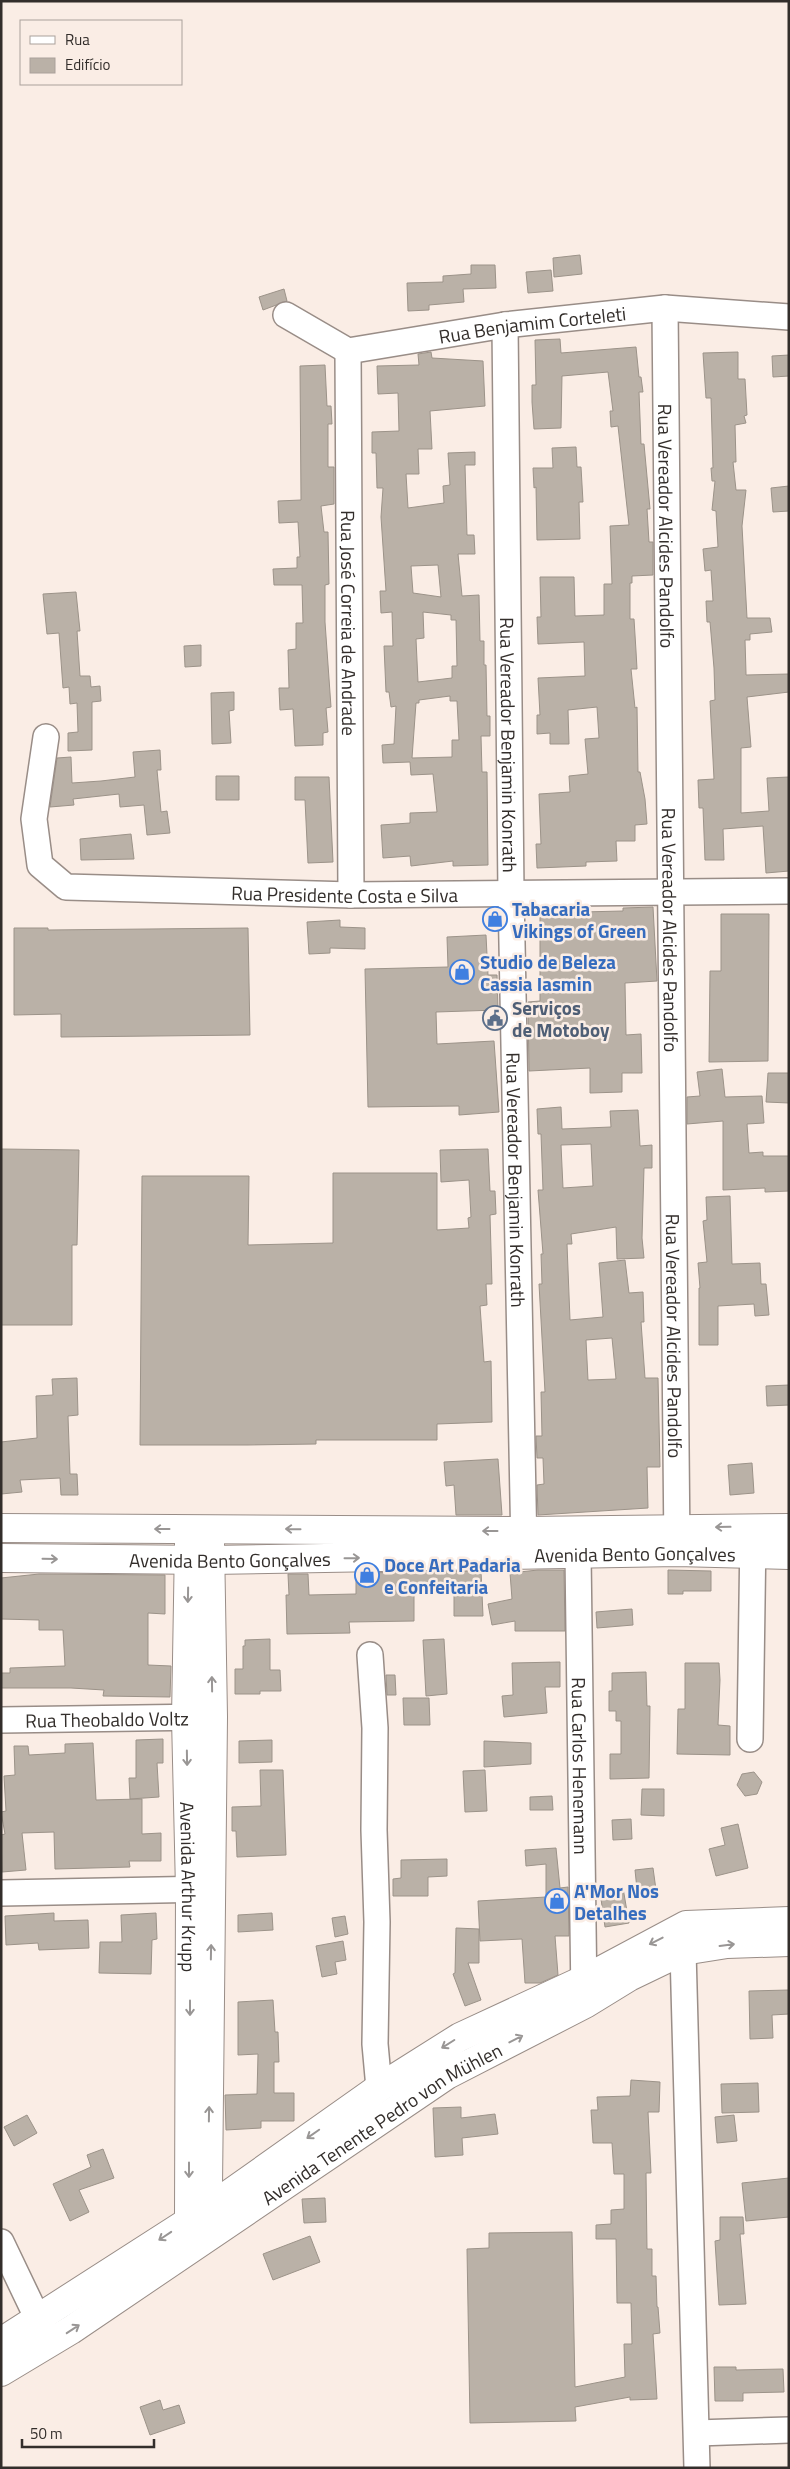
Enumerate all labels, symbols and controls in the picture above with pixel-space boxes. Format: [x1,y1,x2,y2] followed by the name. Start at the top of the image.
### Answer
[20,20,182,85] legend
[65,28,90,51] text: Rua
[65,53,110,76] text: Edifício
[436,298,627,350] street label: Rua Benjamim Corteleti
[651,404,683,648] street label: Rua Vereador Alcides Pandolfo
[334,510,365,736] street label: Rua José Correia de Andrade
[494,617,525,873] street label: Rua Vereador Benjamin Konrath
[655,808,687,1052] street label: Rua Vereador Alcides Pandolfo
[231,877,459,910] street label: Rua Presidente Costa e Silva
[512,894,646,945] place label: Tabacaria Vikings of Green
[482,906,508,932] shop icon: Tabacaria Vikings of Green
[480,947,616,998] place label: Studio de Beleza Cassia Iasmin
[449,959,475,985] shop icon: Studio de Beleza Cassia Iasmin
[512,993,610,1044] place label: Serviços de Motoboy
[482,1005,508,1031] public building icon: Serviços de Motoboy
[500,1052,534,1308] street label: Rua Vereador Benjamin Konrath
[659,1214,691,1458] street label: Rua Vereador Alcides Pandolfo
[715,1523,731,1532] one-way arrow
[154,1524,170,1534] one-way arrow
[285,1525,301,1534] one-way arrow
[482,1526,498,1536] one-way arrow
[534,1537,736,1569] street label: Avenida Bento Gonçalves
[129,1543,331,1575] street label: Avenida Bento Gonçalves
[384,1550,521,1601] place label: Doce Art Padaria e Confeitaria
[344,1553,360,1563] one-way arrow
[42,1554,58,1564] one-way arrow
[354,1562,380,1588] shop icon: Doce Art Padaria e Confeitaria
[183,1586,193,1603] one-way arrow
[207,1676,217,1692] one-way arrow
[565,1677,597,1855] street label: Rua Carlos Henemann
[25,1703,189,1734] street label: Rua Theobaldo Voltz
[182,1749,192,1765] one-way arrow
[173,1801,205,1972] street label: Avenida Arthur Krupp
[574,1876,659,1927] place label: A'Mor Nos Detalhes
[544,1888,570,1914] shop icon: A'Mor Nos Detalhes
[649,1936,664,1946] one-way arrow
[718,1939,734,1949] one-way arrow
[206,1944,216,1960] one-way arrow
[185,1999,195,2015] one-way arrow
[509,2034,524,2044] one-way arrow
[255,2035,507,2211] street label: Avenida Tenente Pedro von Mühlen
[442,2040,456,2050] one-way arrow
[204,2106,214,2122] one-way arrow
[306,2129,320,2139] one-way arrow
[184,2162,194,2178] one-way arrow
[158,2231,172,2242] one-way arrow
[66,2323,80,2334] one-way arrow
[22,2416,155,2448] scale bar
[30,2422,63,2445] text: 50 m

